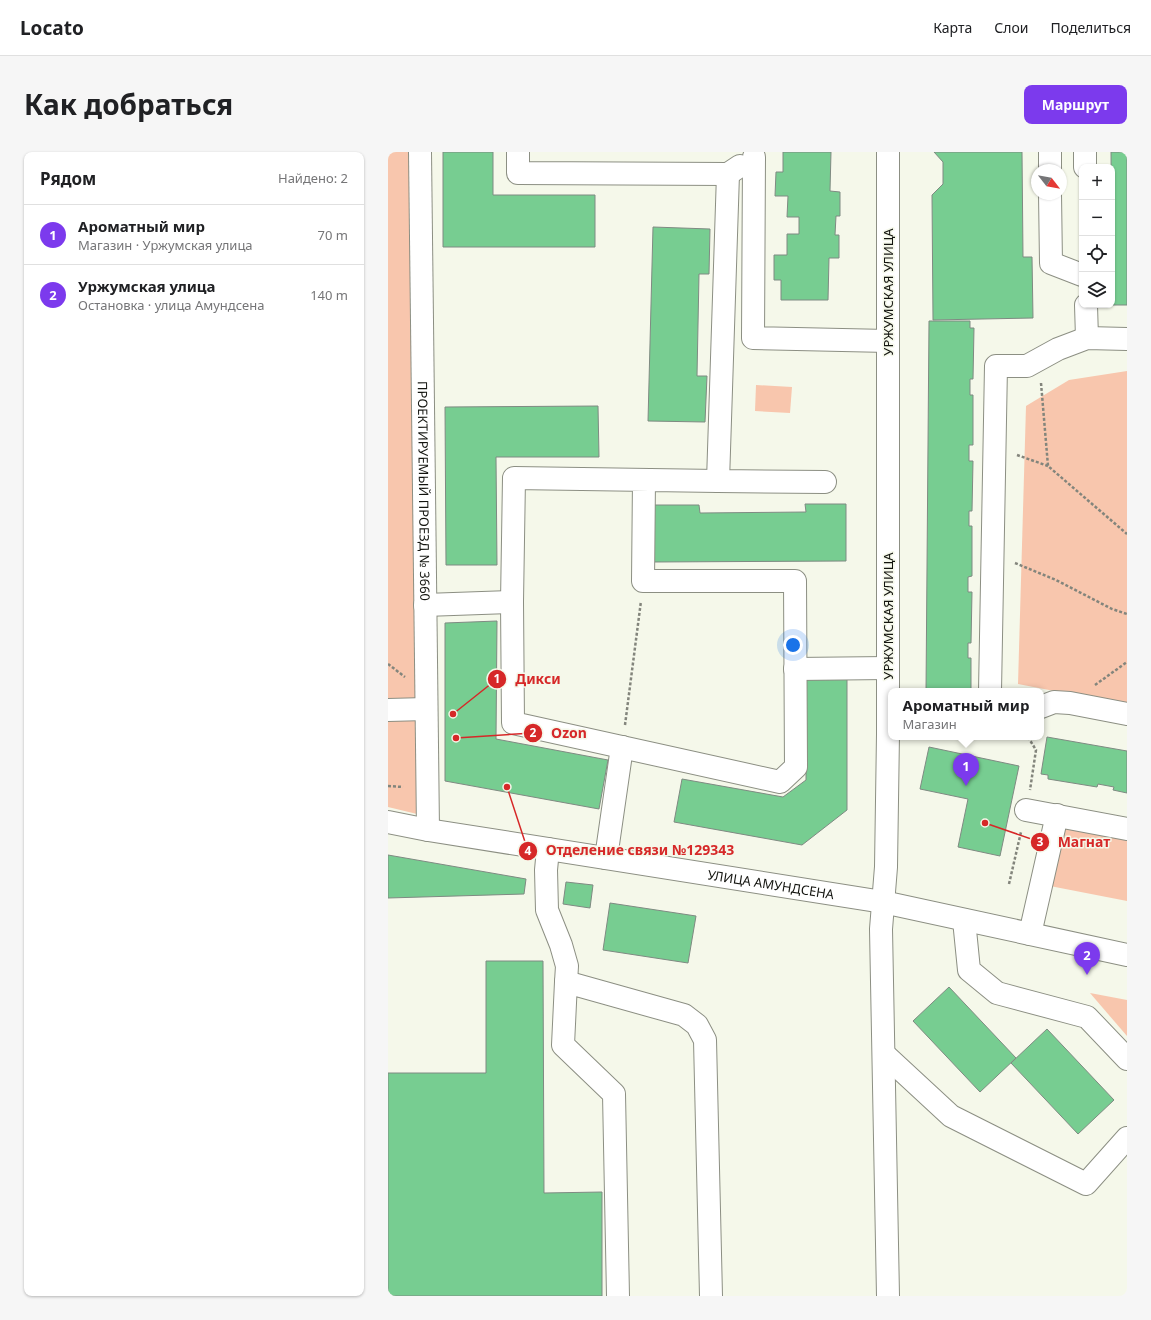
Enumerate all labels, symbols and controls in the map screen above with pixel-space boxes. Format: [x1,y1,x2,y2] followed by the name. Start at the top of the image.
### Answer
[20,15,84,41] text: Locato
[933,18,972,37] text: Карта
[994,18,1028,37] text: Слои
[1050,18,1131,37] text: Поделиться
[24,85,233,123] text: Как добраться
[1024,85,1127,124] button: Маршрут
[1031,164,1067,200] north arrow
[1079,164,1115,308] map controls
[1079,164,1115,200] button: +
[40,167,96,190] text: Рядом
[278,169,348,187] text: Найдено: 2
[1079,200,1115,236] button: −
[78,216,205,236] text: Ароматный мир
[49,226,57,244] text: 1
[318,226,348,244] text: 70 m
[879,228,897,356] street label: УРЖУМСКАЯ УЛИЦА
[78,236,253,254] text: Магазин · Уржумская улица
[1079,236,1115,272] button: locate
[1079,272,1115,308] button: layers
[78,276,216,296] text: Уржумская улица
[49,286,57,304] text: 2
[310,286,348,304] text: 140 m
[78,296,264,314] text: Остановка · улица Амундсена
[414,381,434,601] street label: ПРОЕКТИРУЕМЫЙ ПРОЕЗД № 3660
[879,552,897,680] street label: УРЖУМСКАЯ УЛИЦА
[783,635,803,655] your location
[487,666,569,692] callout: Дикси
[515,669,561,688] text: Дикси
[494,670,500,687] text: 1
[888,688,1044,740] popup
[903,695,1030,715] text: Ароматный мир
[903,715,957,733] text: Магазин
[523,720,595,746] callout: Ozon
[551,723,587,742] text: Ozon
[530,724,537,741] text: 2
[953,753,979,786] pin: 1
[1030,829,1118,855] callout: Магнат
[1058,832,1110,851] text: Магнат
[1037,833,1044,850] text: 3
[518,838,742,864] callout: Отделение связи №129343
[546,840,734,859] text: Отделение связи №129343
[525,842,532,859] text: 4
[706,865,836,903] street label: УЛИЦА АМУНДСЕНА
[1074,942,1100,975] pin: 2

